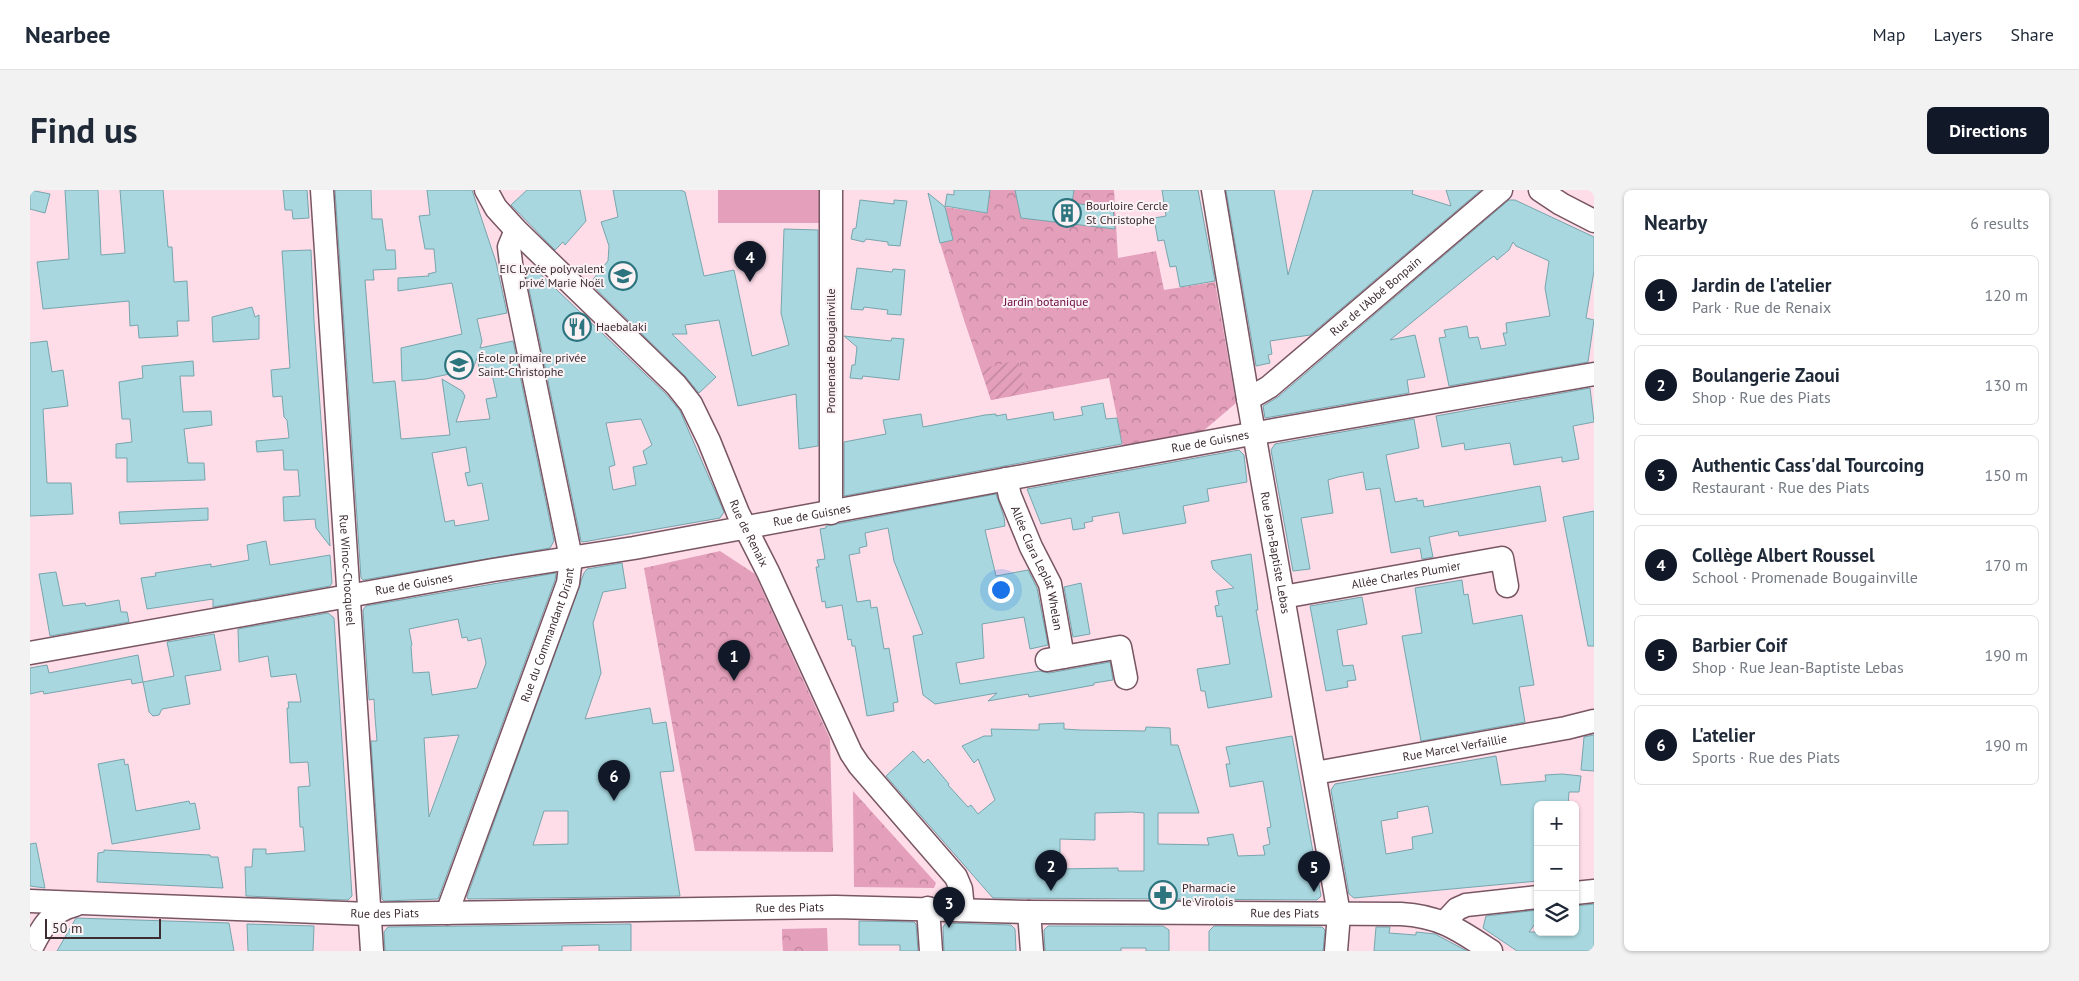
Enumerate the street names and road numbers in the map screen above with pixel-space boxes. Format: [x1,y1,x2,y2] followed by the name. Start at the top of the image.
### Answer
[1327,253,1424,339] street label: Rue de l'Abbé Bonpain
[823,288,838,414] street label: Promenade Bougainville
[1170,427,1250,456] street label: Rue de Guisnes
[1258,491,1294,615] street label: Rue Jean-Baptiste Lebas
[726,497,772,569] street label: Rue de Renaix
[772,500,852,529] street label: Rue de Guisnes
[1008,503,1066,631] street label: Allée Clara Leplat Whelan
[336,514,359,627] street label: Rue Winoc-Chocqueel
[1350,558,1462,592] street label: Allée Charles Plumier
[517,567,577,704] street label: Rue du Commandant Driant
[374,569,454,598] street label: Rue de Guisnes
[1401,731,1508,764] street label: Rue Marcel Verfaillie
[755,899,824,915] street label: Rue des Piats
[350,905,419,921] street label: Rue des Piats
[1250,905,1319,921] street label: Rue des Piats

